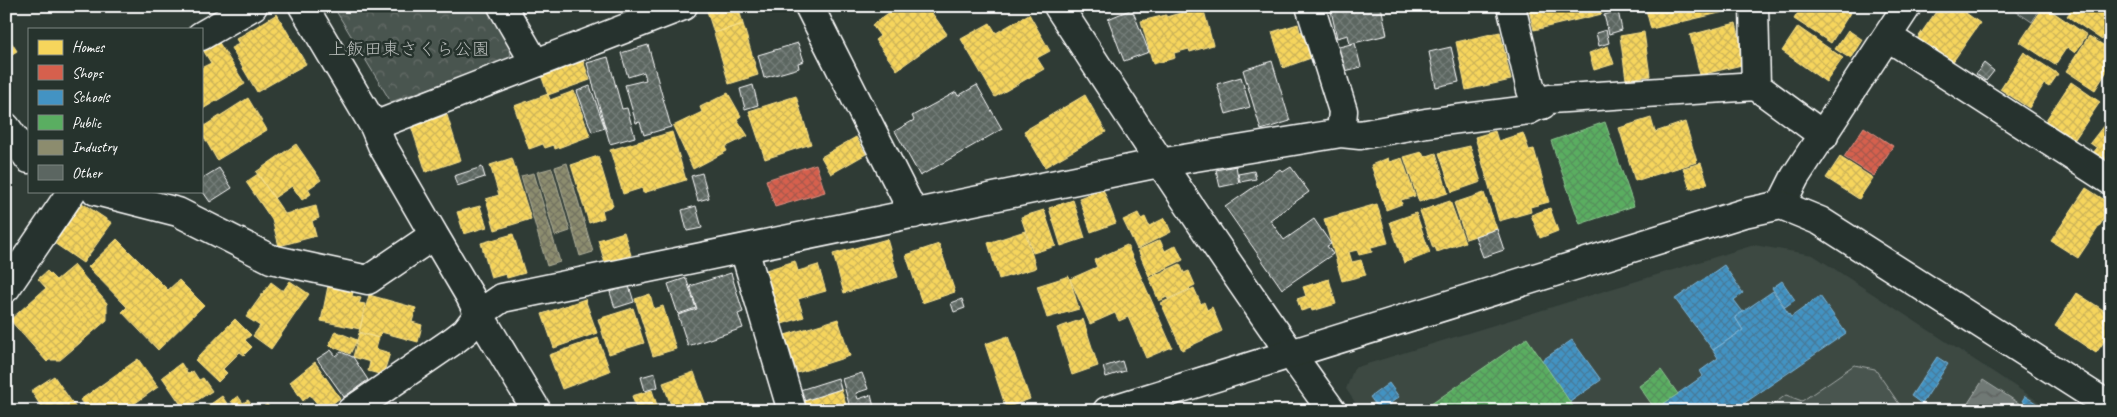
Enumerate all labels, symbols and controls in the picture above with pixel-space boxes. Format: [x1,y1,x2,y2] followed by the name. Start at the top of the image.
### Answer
[28,28,202,192] legend
[72,38,106,57] text: Homes
[328,38,490,60] park label: 上飯田東さくら公園
[72,64,105,83] text: Shops
[72,88,111,107] text: Schools
[72,114,102,133] text: Public
[72,138,119,157] text: Industry
[72,164,103,183] text: Other

